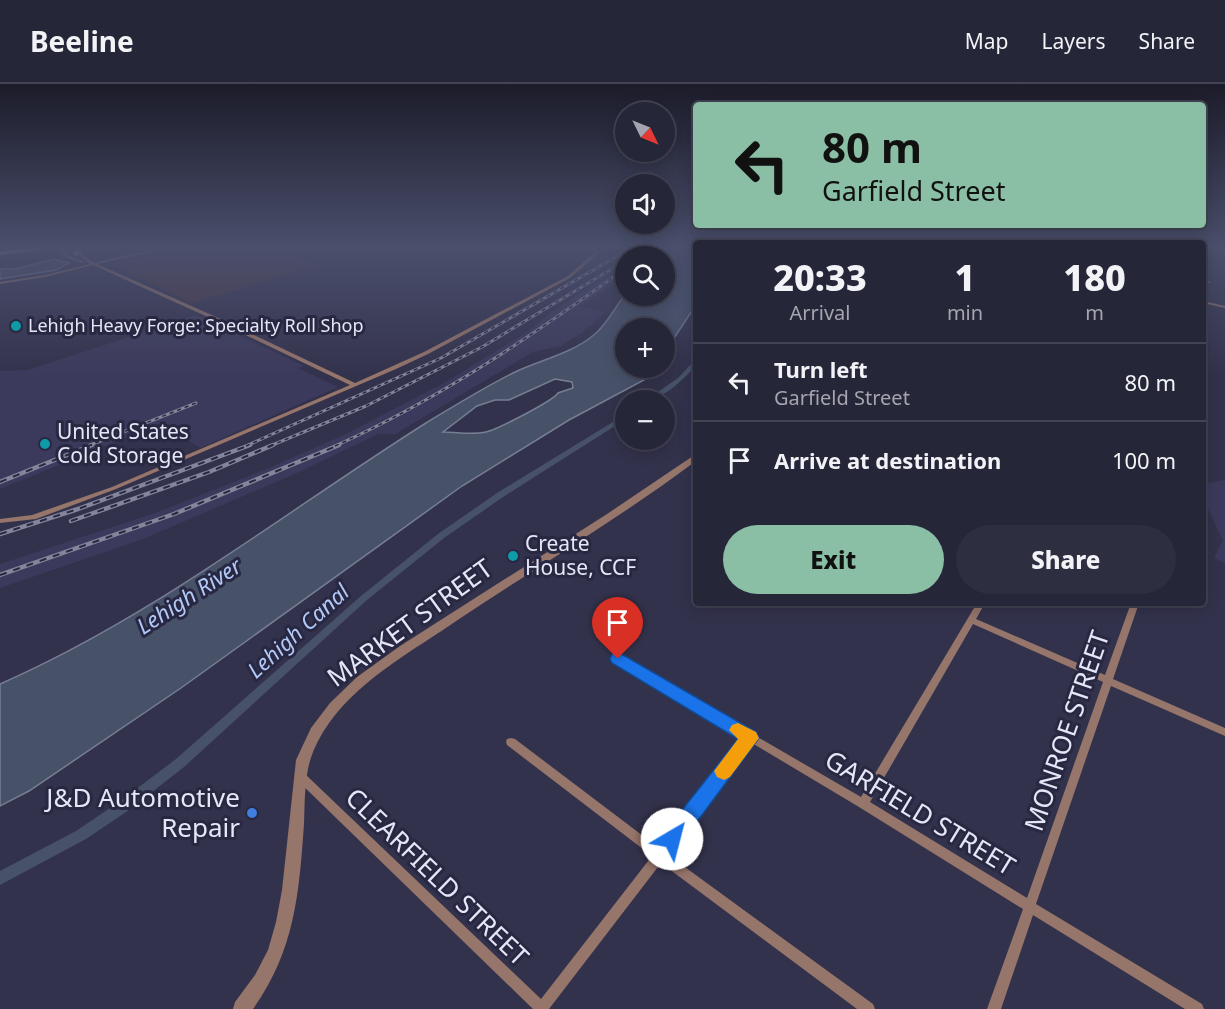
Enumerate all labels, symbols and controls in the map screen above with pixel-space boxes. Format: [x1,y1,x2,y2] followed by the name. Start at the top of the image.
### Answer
[30,22,134,60] text: Beeline
[965,27,1009,55] text: Map
[1042,27,1106,55] text: Layers
[1139,27,1195,55] text: Share
[615,102,675,162] north arrow
[615,102,675,450] map controls
[822,118,922,175] text: 80 m
[723,126,801,204] icon: left
[822,172,1005,209] text: Garfield Street
[615,174,675,234] button: sound
[615,246,675,306] button: search
[773,253,867,302] text: 20:33
[955,253,975,302] text: 1
[1063,253,1126,302] text: 180
[789,299,850,326] text: Arrival
[947,299,983,326] text: min
[1085,299,1104,326] text: m
[28,313,364,337] place label: Lehigh Heavy Forge: Specialty Roll Shop
[615,318,675,378] button: +
[9,319,23,333] marker: Lehigh Heavy Forge: Specialty Roll Shop
[774,354,868,384] text: Turn left
[723,366,756,399] icon: left
[1125,367,1176,397] text: 80 m
[774,384,910,411] text: Garfield Street
[615,390,675,450] button: −
[57,417,189,469] place label: United States Cold Storage
[38,437,52,451] marker: United States Cold Storage
[723,444,756,477] icon: arrive
[774,445,1001,475] text: Arrive at destination
[1112,445,1176,475] text: 100 m
[723,525,944,594] button: Exit
[956,525,1176,594] button: Share
[525,529,636,581] place label: Create House, CCF
[130,549,248,640] water label: Lehigh River
[506,549,520,563] marker: Create House, CCF
[319,550,500,694] street label: MARKET STREET
[240,576,356,684] water label: Lehigh Canal
[592,597,643,659] pin
[601,606,634,639] icon: arrive
[1015,625,1117,836] street label: MONROE STREET
[819,741,1023,884] street label: GARFIELD STREET
[43,779,240,845] place label: J&D Automotive Repair
[338,779,538,974] street label: CLEARFIELD STREET
[245,806,259,820] marker: J&D Automotive Repair
[640,807,704,871] position arrow

